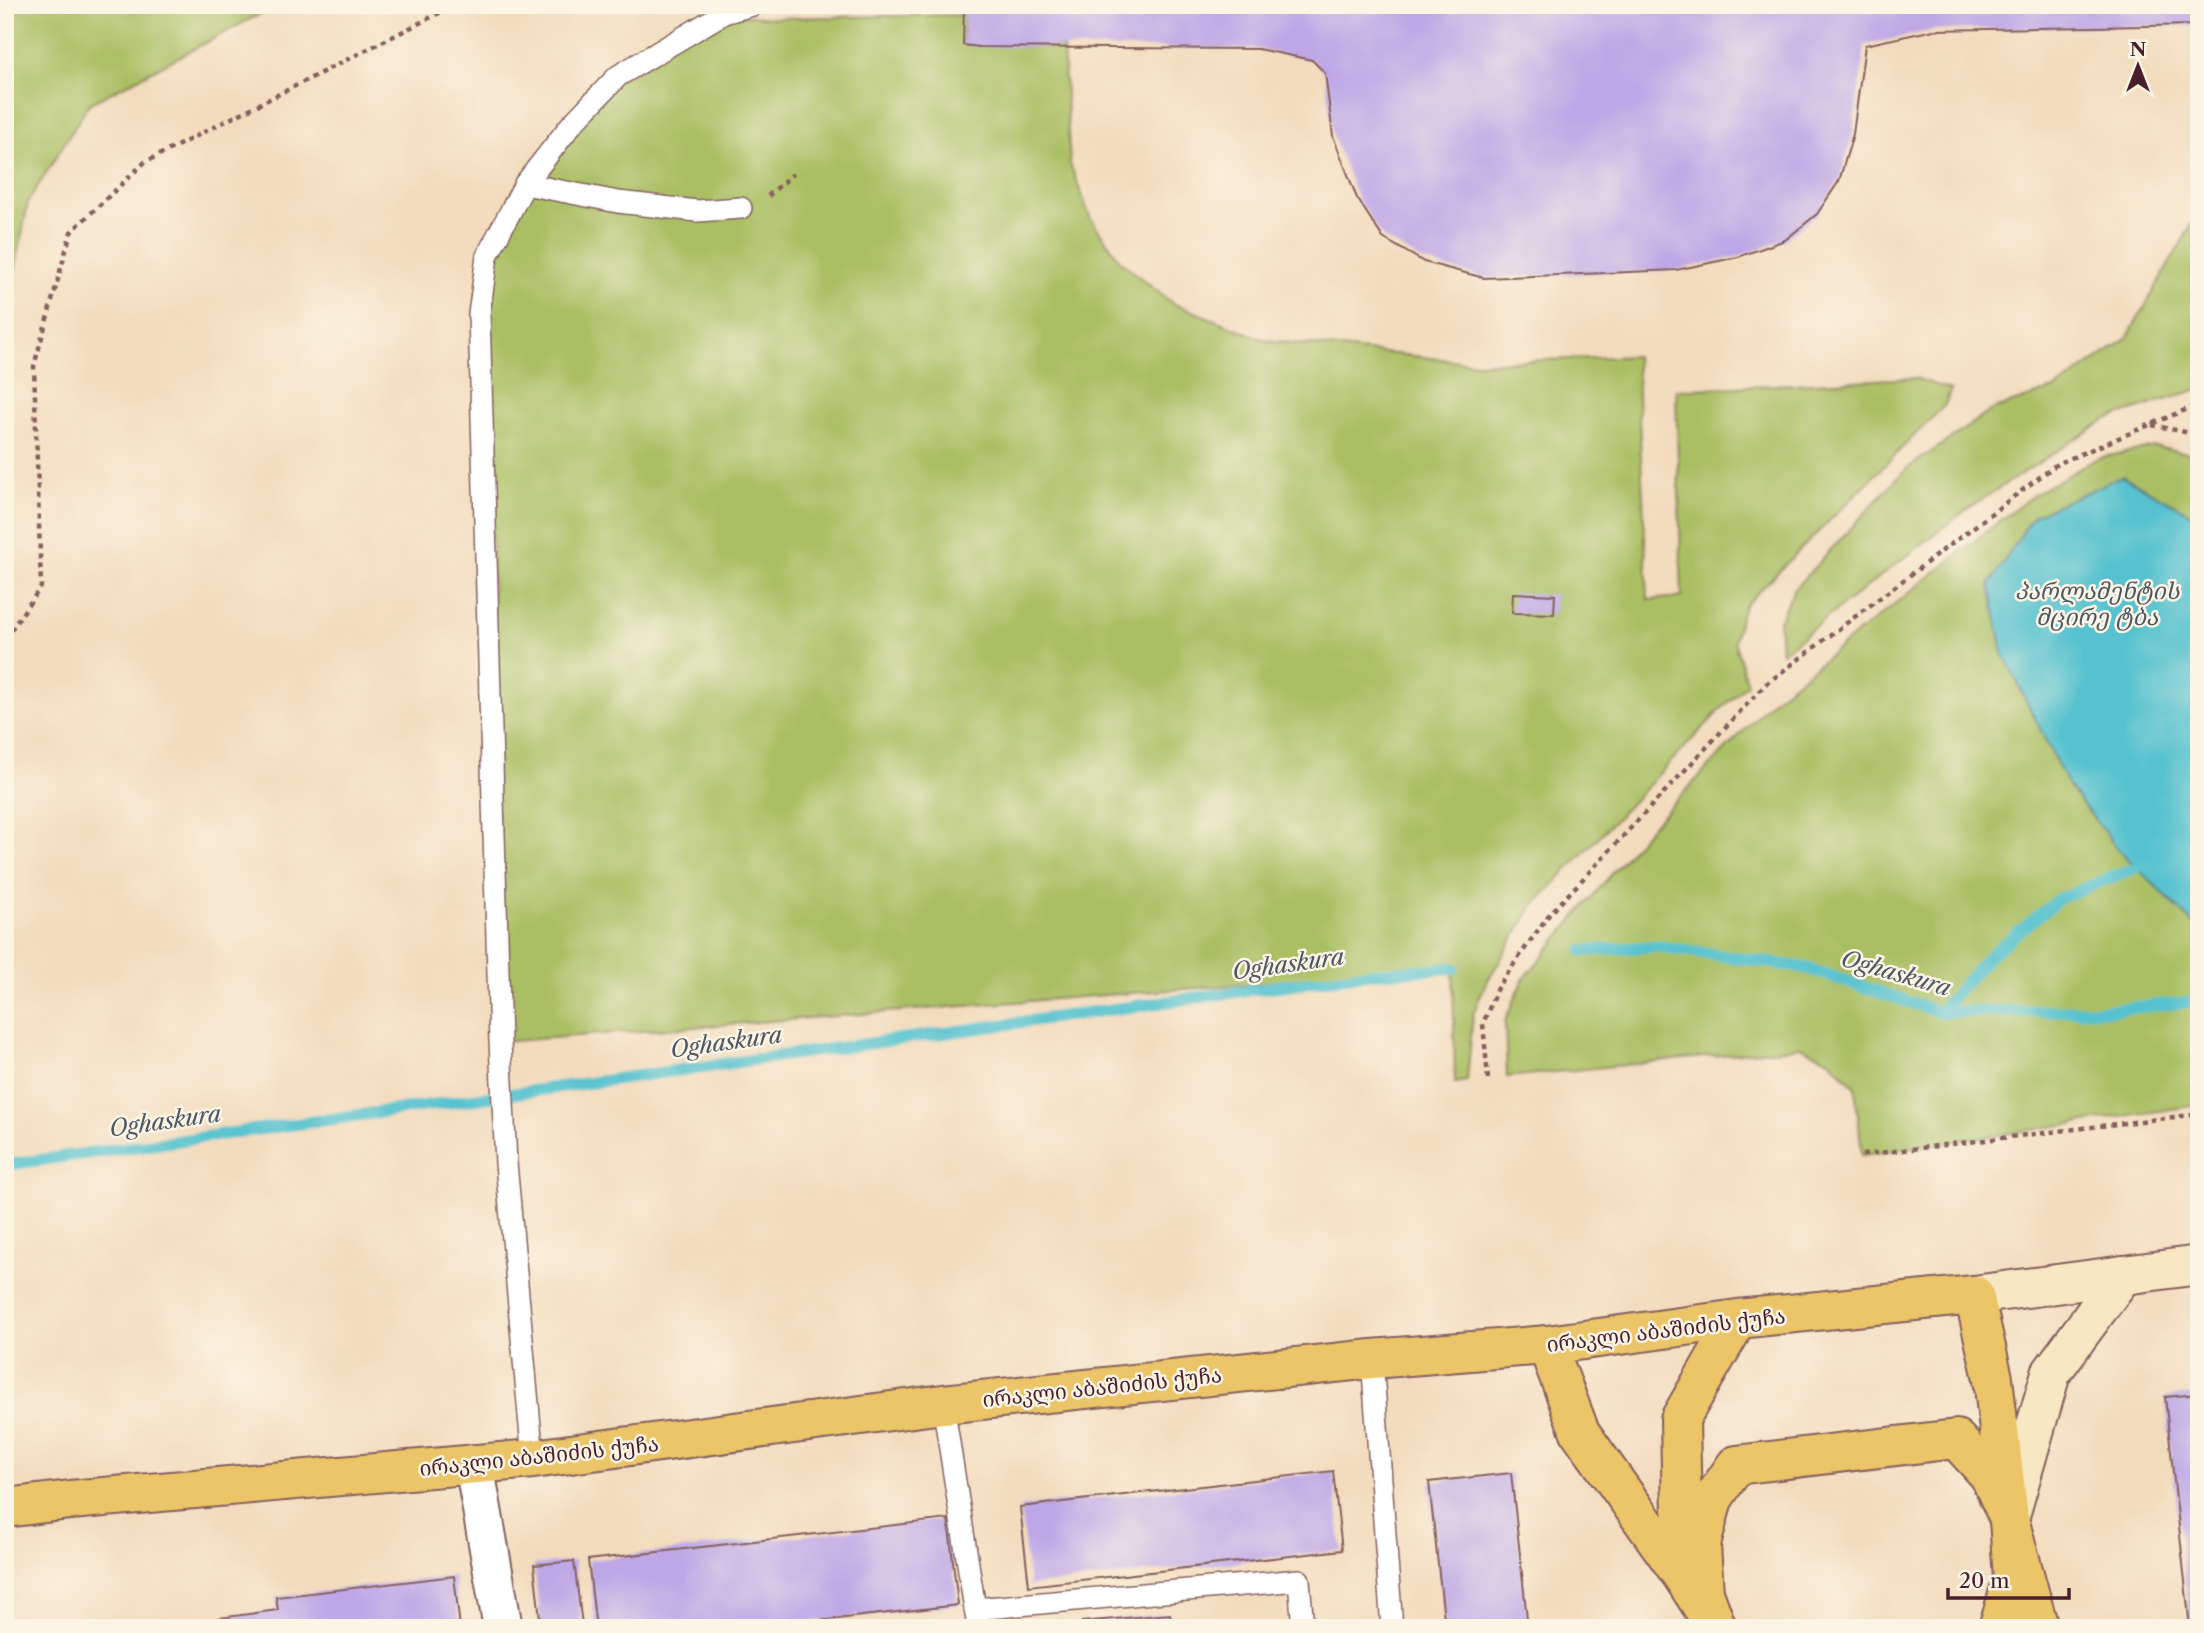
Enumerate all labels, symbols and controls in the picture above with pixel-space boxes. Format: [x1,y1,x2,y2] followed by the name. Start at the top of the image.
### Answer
[2102,32,2172,102] north arrow
[2130,38,2146,61] text: N
[2015,577,2180,631] water label: პარლამენტის მცირე ტბა
[1230,942,1346,986] water label: Oghaskura
[1838,944,1954,1002] water label: Oghaskura
[668,1020,784,1064] water label: Oghaskura
[107,1099,223,1143] water label: Oghaskura
[1545,1303,1787,1358] street label: ირაკლი აბაშიძის ქუჩა
[981,1362,1223,1413] street label: ირაკლი აბაშიძის ქუჩა
[418,1431,660,1482] street label: ირაკლი აბაშიძის ქუჩა
[1948,1556,2069,1600] scale bar
[1959,1568,2010,1593] text: 20 m

